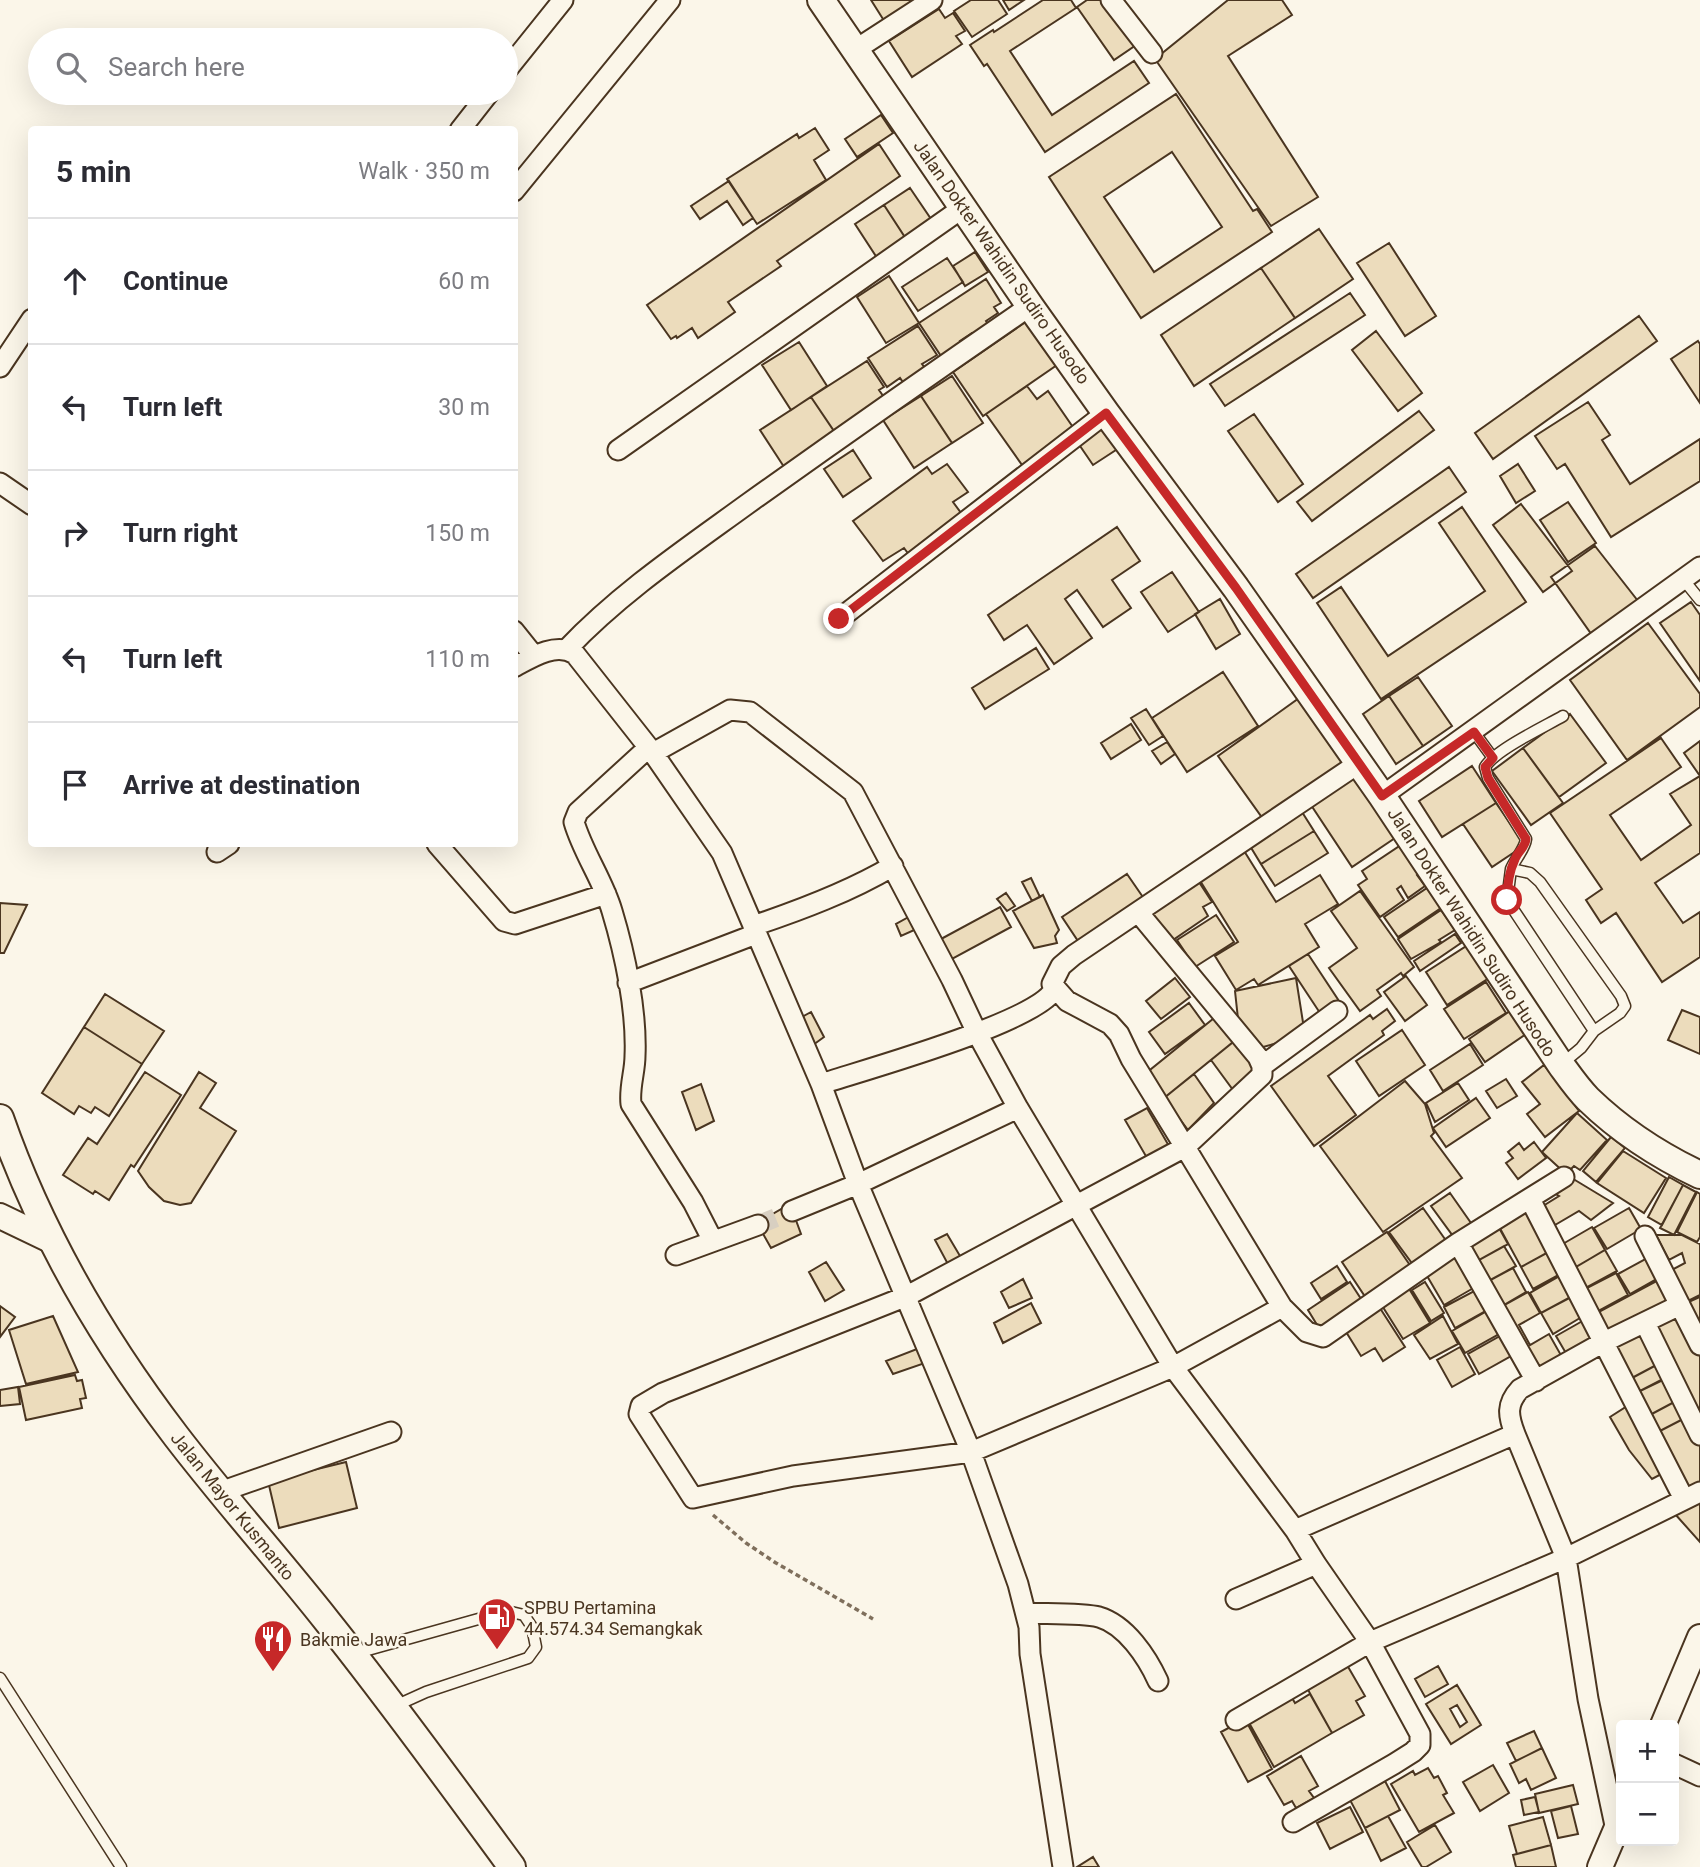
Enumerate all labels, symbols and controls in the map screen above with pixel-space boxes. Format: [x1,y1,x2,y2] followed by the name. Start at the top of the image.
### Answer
[28,28,518,105] search box
[52,48,90,86] icon: search
[108,52,245,82] text: Search here
[909,136,1095,388] street label: Jalan Dokter Wahidin Sudiro Husodo
[56,154,131,189] text: 5 min
[358,158,490,185] text: Walk · 350 m
[56,262,94,300] icon: ahead
[123,266,228,296] text: Continue
[438,268,490,295] text: 60 m
[56,388,94,426] icon: left
[123,392,222,422] text: Turn left
[438,394,490,421] text: 30 m
[56,514,94,552] icon: right
[123,518,238,548] text: Turn right
[425,520,490,547] text: 150 m
[823,603,854,634] route end
[56,640,94,678] icon: left
[123,644,222,674] text: Turn left
[425,646,490,673] text: 110 m
[56,766,94,804] icon: arrive
[123,770,360,800] text: Arrive at destination
[1383,804,1561,1060] street label: Jalan Dokter Wahidin Sudiro Husodo
[1491,884,1522,915] route start
[167,1428,299,1584] street label: Jalan Mayor Kusmanto
[476,1596,518,1651] fuel station icon: SPBU Pertamina 44.574.34 Semangkak
[524,1597,704,1639] place label: SPBU Pertamina 44.574.34 Semangkak
[252,1618,294,1673] restaurant icon: Bakmie Jawa
[300,1629,407,1650] place label: Bakmie Jawa
[1616,1720,1679,1846] map controls
[1616,1720,1679,1783] button: +
[1616,1783,1679,1846] button: −

